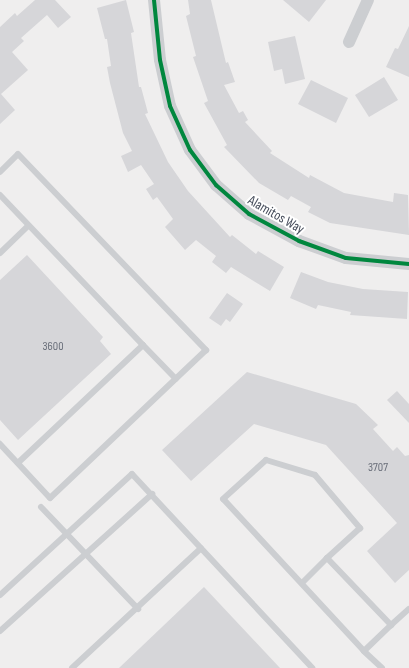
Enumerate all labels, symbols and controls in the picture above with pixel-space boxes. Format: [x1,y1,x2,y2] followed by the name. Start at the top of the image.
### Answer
[245,192,307,238] street label: Alamitos Way
[43,340,63,354] house number: 3600
[368,461,388,475] house number: 3707

